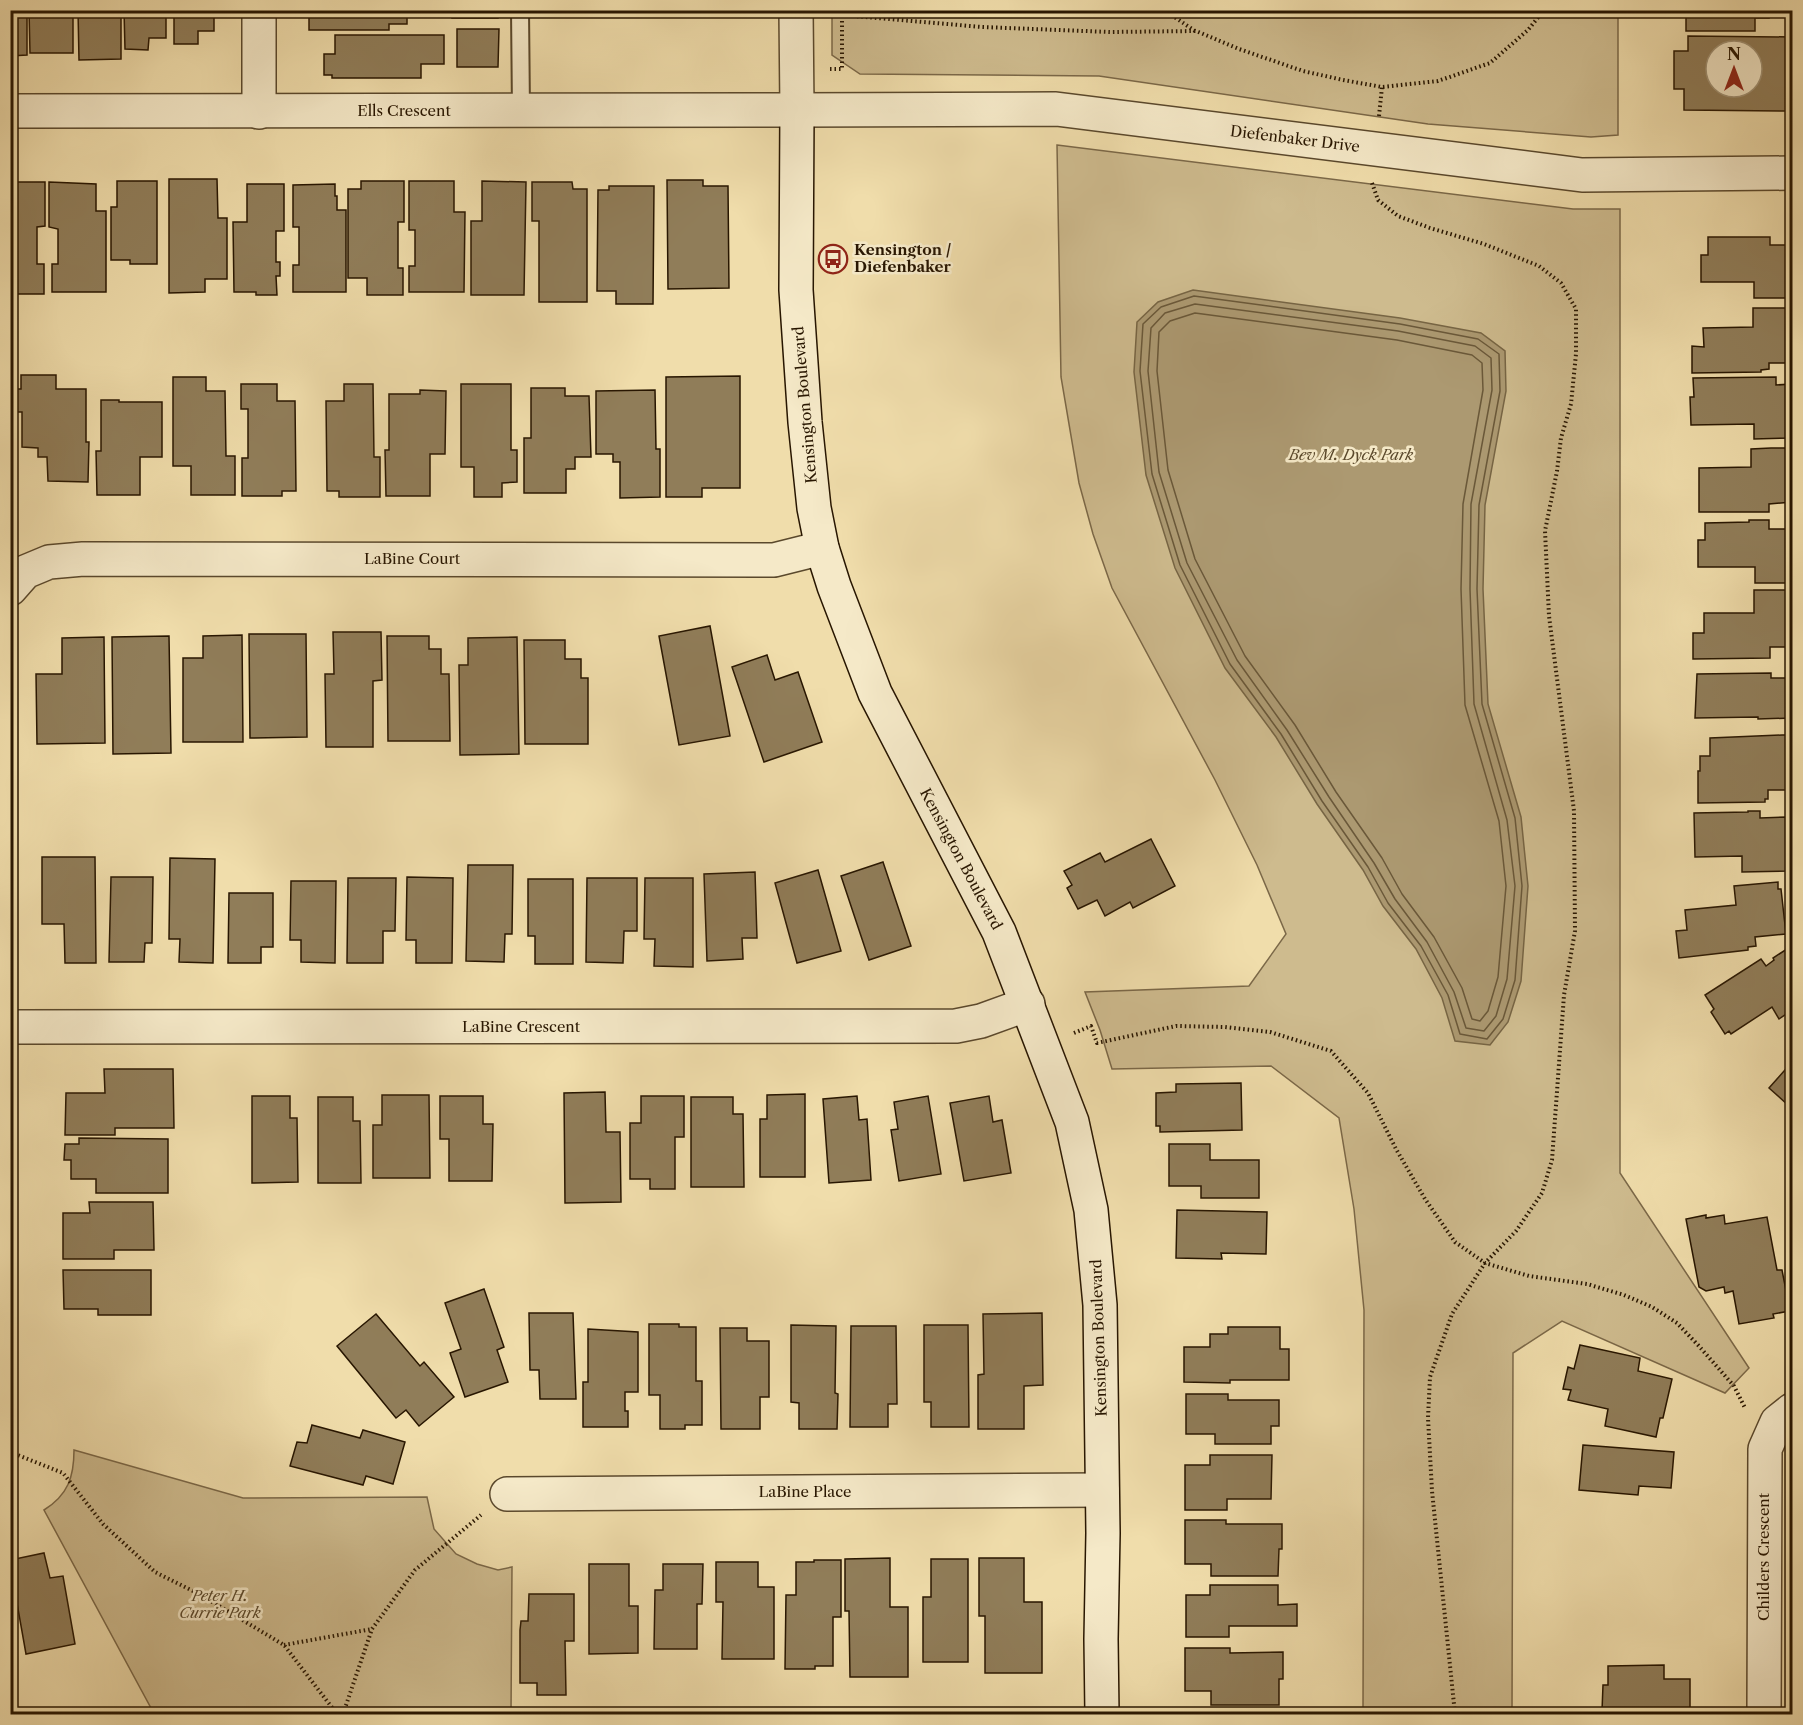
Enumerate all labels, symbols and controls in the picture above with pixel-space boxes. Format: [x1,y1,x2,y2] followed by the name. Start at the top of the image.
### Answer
[1704,39,1764,99] north arrow
[1727,44,1741,64] text: N
[357,101,451,120] street label: Ells Crescent
[1229,121,1361,156] street label: Diefenbaker Drive
[854,240,952,276] place label: Kensington / Diefenbaker
[817,243,849,275] bus stop icon: Kensington / Diefenbaker
[788,326,821,484] street label: Kensington Boulevard
[1288,445,1414,464] park label: Bev M. Dyck Park
[364,549,461,568] street label: LaBine Court
[916,785,1007,933] street label: Kensington Boulevard
[462,1017,581,1036] street label: LaBine Crescent
[1086,1259,1111,1417] street label: Kensington Boulevard
[758,1482,852,1501] street label: LaBine Place
[1754,1492,1773,1621] street label: Childers Crescent
[179,1586,261,1622] park label: Peter H. Currie Park

